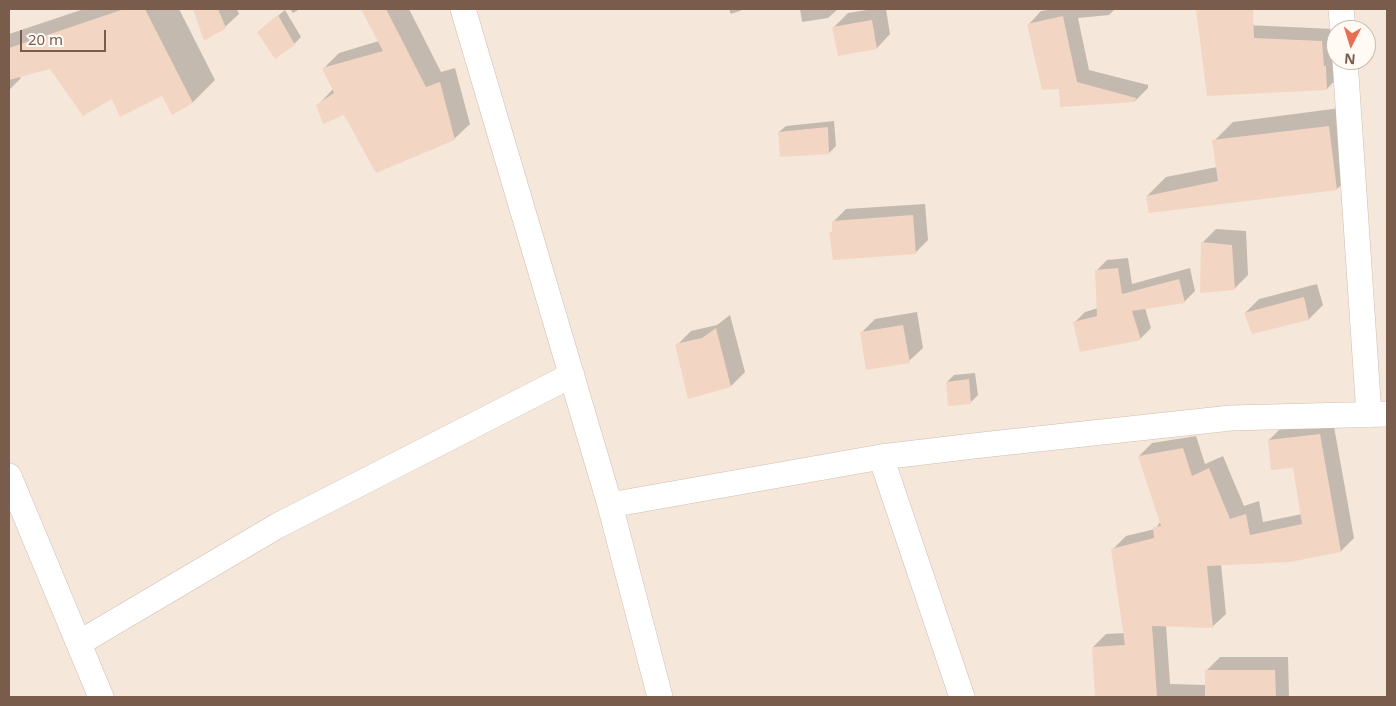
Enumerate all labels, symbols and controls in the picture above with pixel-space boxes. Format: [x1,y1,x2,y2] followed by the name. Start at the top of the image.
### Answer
[22,20,109,52] scale bar
[1326,20,1376,70] north arrow
[28,29,63,49] text: 20 m
[1343,49,1356,69] text: N

